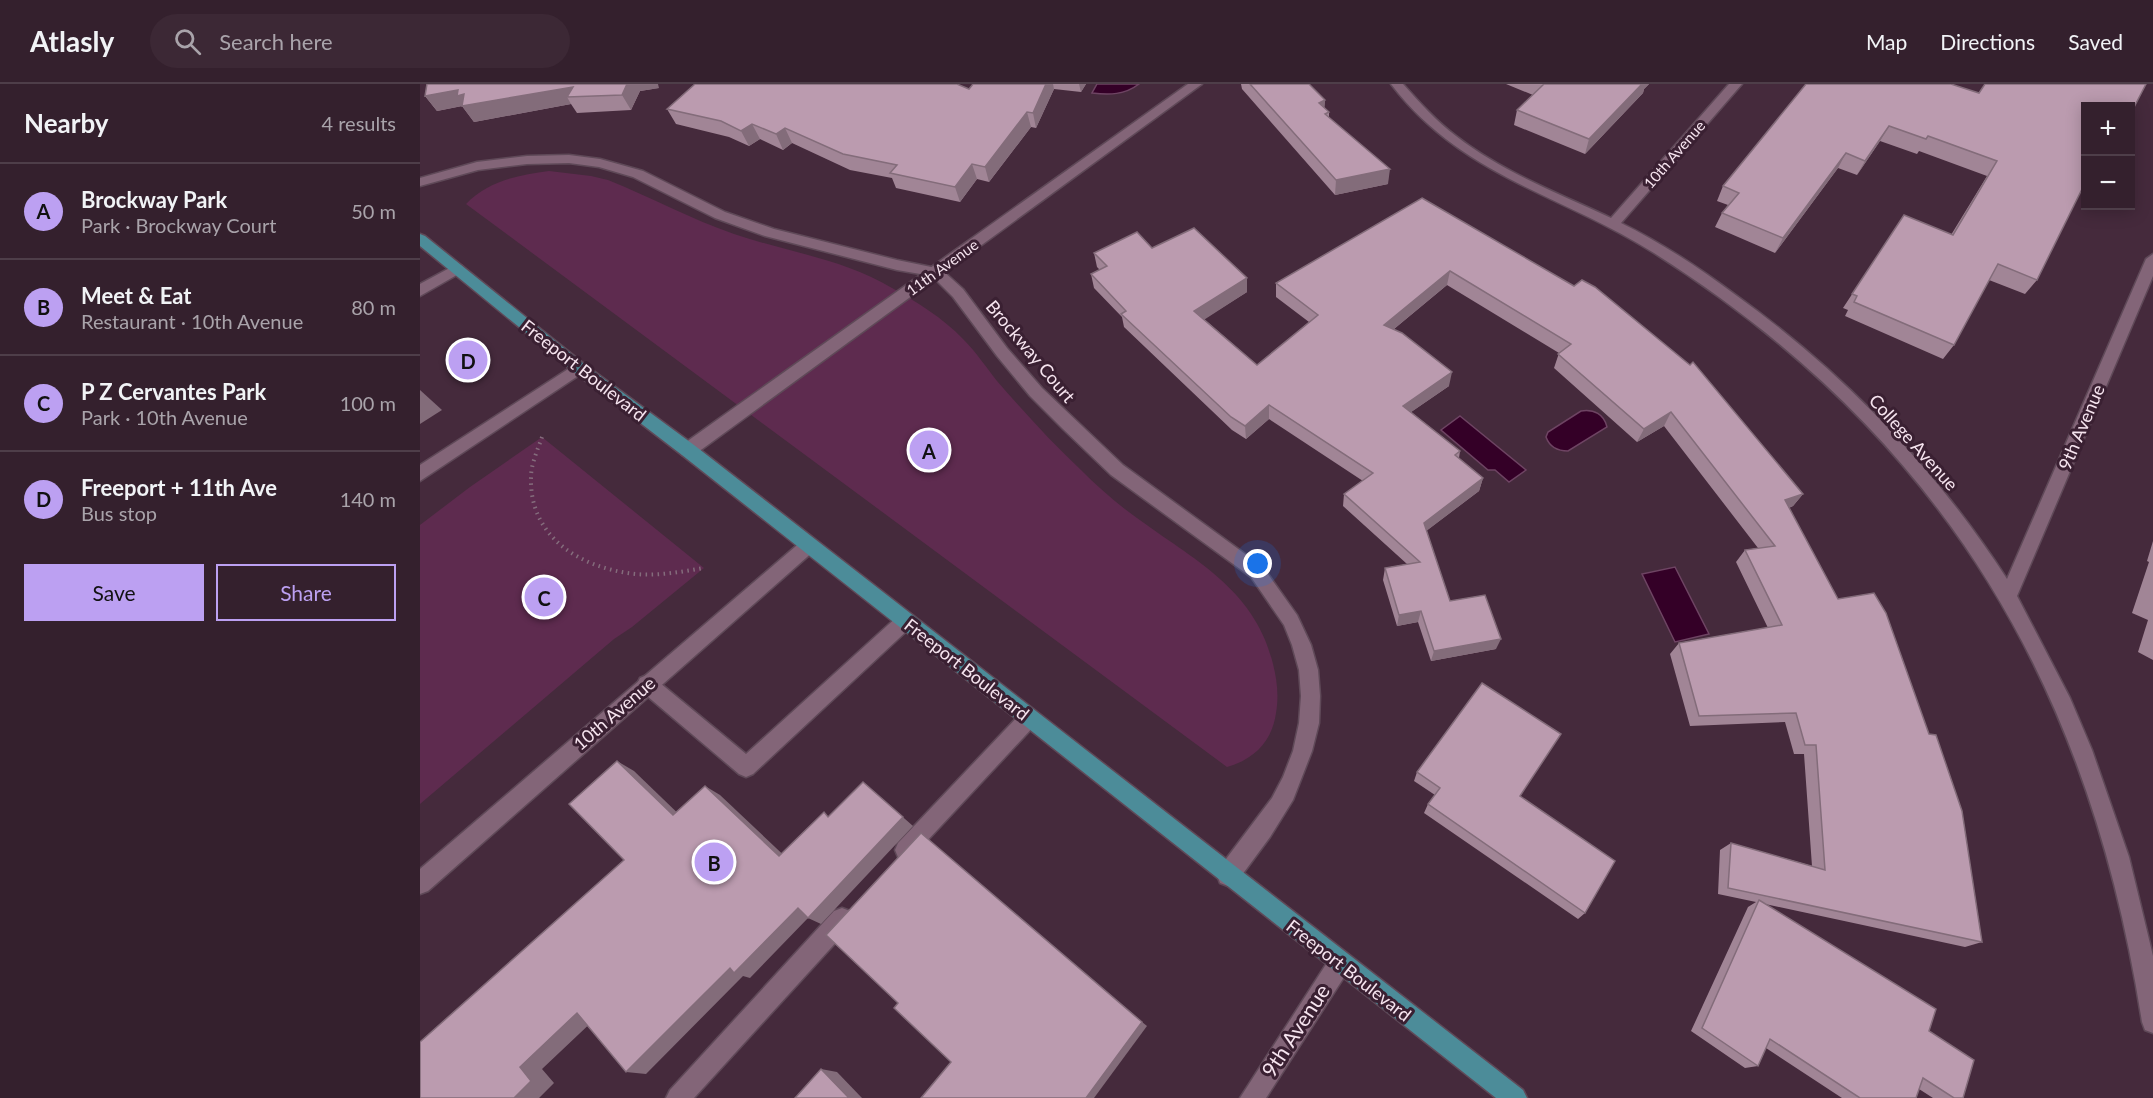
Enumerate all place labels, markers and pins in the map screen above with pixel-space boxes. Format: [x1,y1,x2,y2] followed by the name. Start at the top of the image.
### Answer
[448,338,488,382] pin: D
[910,428,948,472] pin: A
[524,574,564,620] pin: C
[694,840,734,884] pin: B

